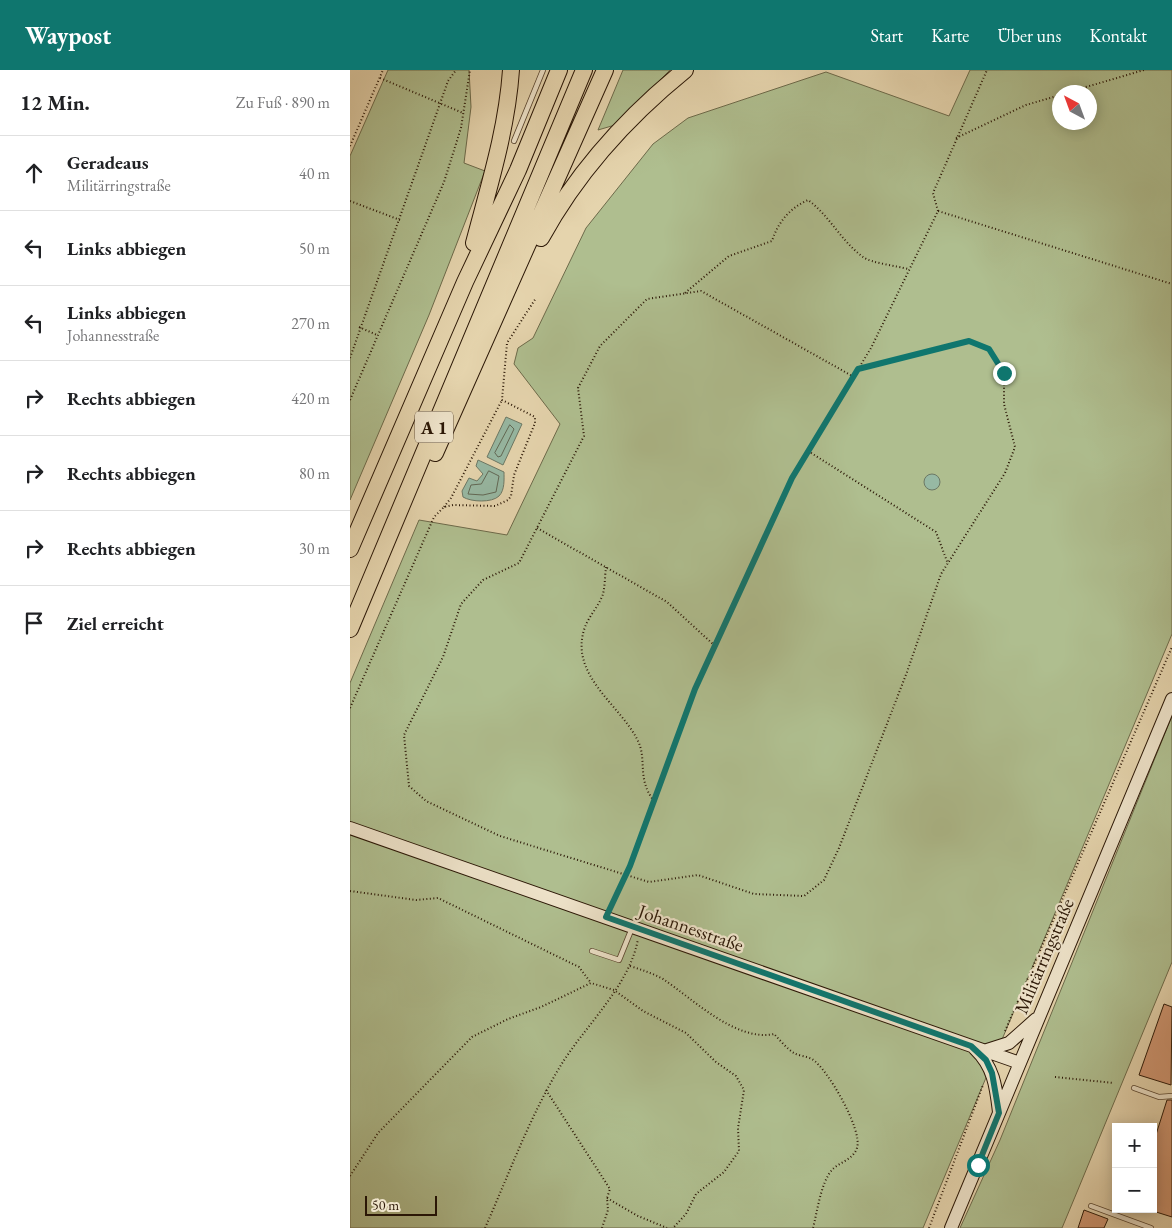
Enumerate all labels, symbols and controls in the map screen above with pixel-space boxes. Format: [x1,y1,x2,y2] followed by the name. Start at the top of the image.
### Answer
[25,20,111,51] text: Waypost
[870,24,903,47] text: Start
[931,24,969,47] text: Karte
[997,24,1061,47] text: Über uns
[1089,24,1147,47] text: Kontakt
[1052,85,1097,130] north arrow
[20,89,90,116] text: 12 Min.
[236,92,330,113] text: Zu Fuß · 890 m
[67,150,149,175] text: Geradeaus
[20,159,48,187] icon: ahead
[299,163,330,184] text: 40 m
[67,175,171,196] text: Militärringstraße
[20,234,48,262] icon: left
[67,236,186,261] text: Links abbiegen
[299,238,330,259] text: 50 m
[67,300,186,325] text: Links abbiegen
[20,309,48,337] icon: left
[291,313,330,334] text: 270 m
[67,325,159,346] text: Johannesstraße
[993,362,1016,385] route end
[20,384,48,412] icon: right
[67,386,196,411] text: Rechts abbiegen
[291,388,330,409] text: 420 m
[415,412,453,442] road number: A 1
[20,459,48,487] icon: right
[67,461,196,486] text: Rechts abbiegen
[299,463,330,484] text: 80 m
[20,534,48,562] icon: right
[67,536,196,561] text: Rechts abbiegen
[299,538,330,559] text: 30 m
[20,609,48,637] icon: arrive
[67,611,164,636] text: Ziel erreicht
[1008,894,1080,1018] street label: Militärringstraße
[633,898,747,958] street label: Johannesstraße
[1112,1123,1157,1213] map controls
[1112,1123,1157,1168] button: +
[967,1154,990,1177] route start
[1112,1168,1157,1213] button: −
[365,1193,438,1216] scale bar
[372,1196,399,1214] text: 50 m

